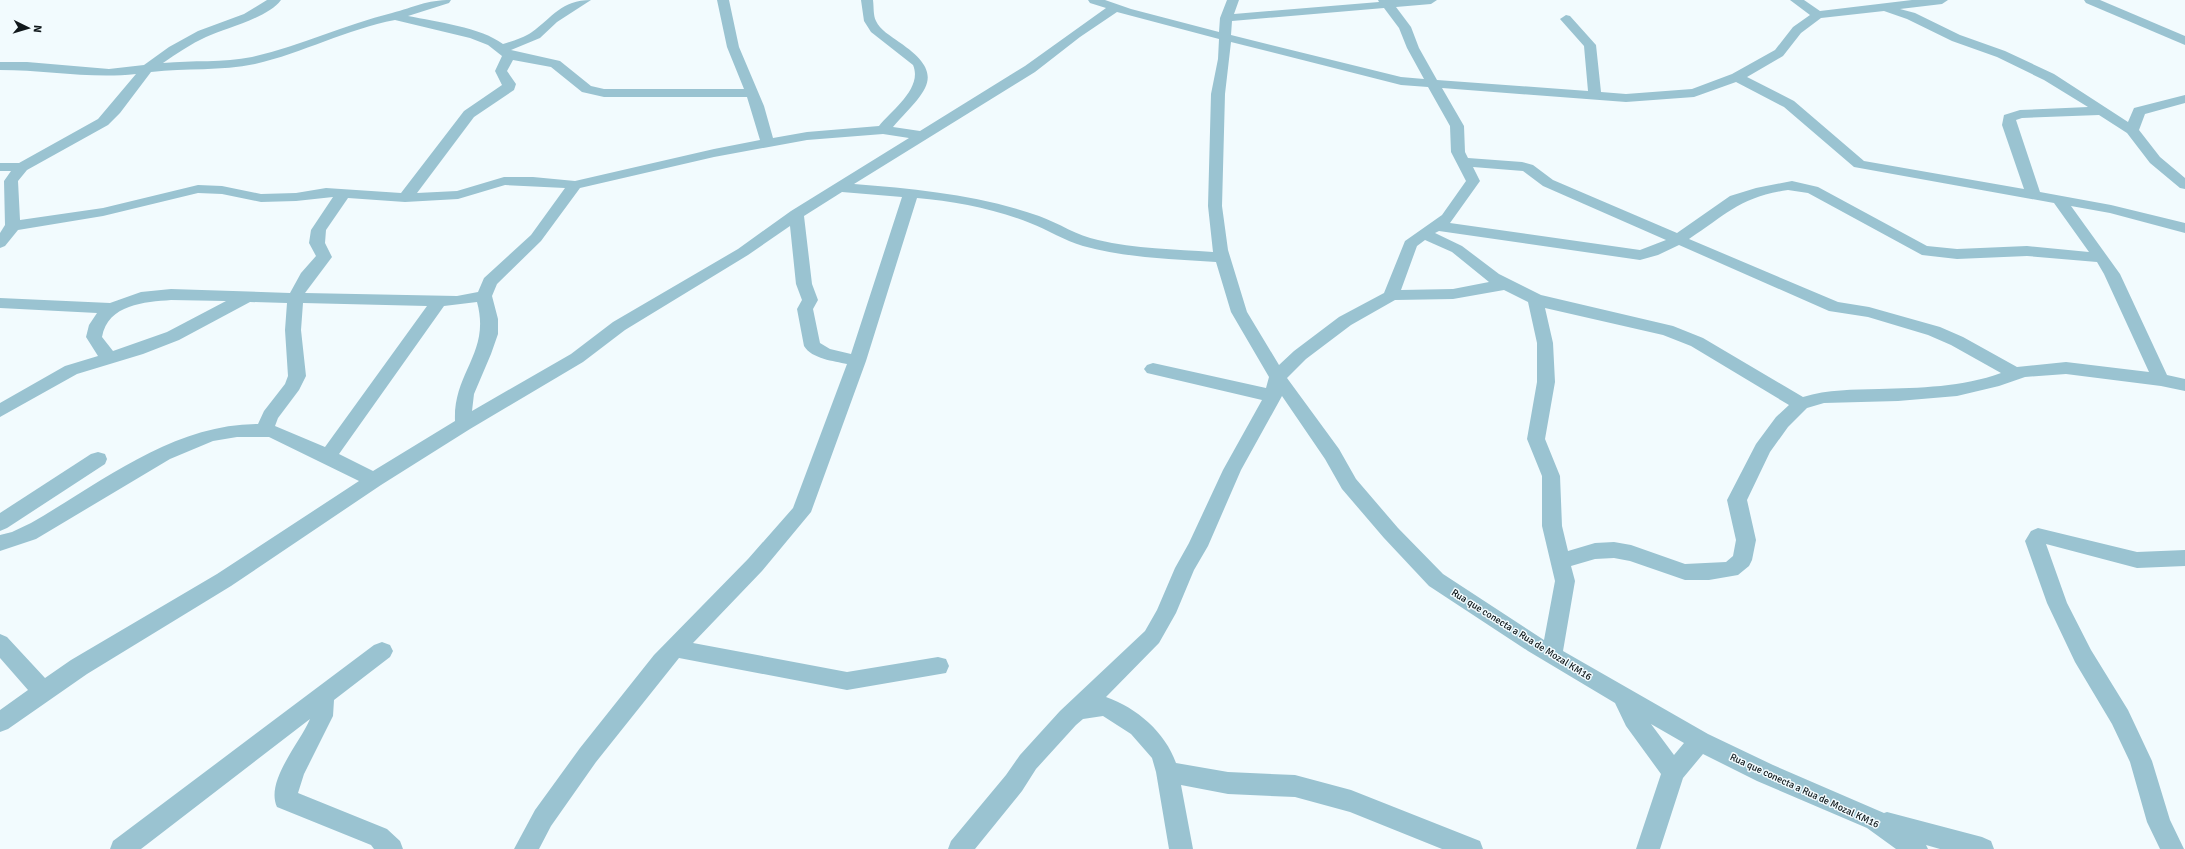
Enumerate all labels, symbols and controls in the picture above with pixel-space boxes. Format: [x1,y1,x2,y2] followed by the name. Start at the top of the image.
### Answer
[8,8,48,48] north arrow
[31,24,44,33] text: N
[1449,587,1594,683] street label: Rua que conecta a Rua de Mozal KM16
[1728,751,1881,831] street label: Rua que conecta a Rua de Mozal KM16

